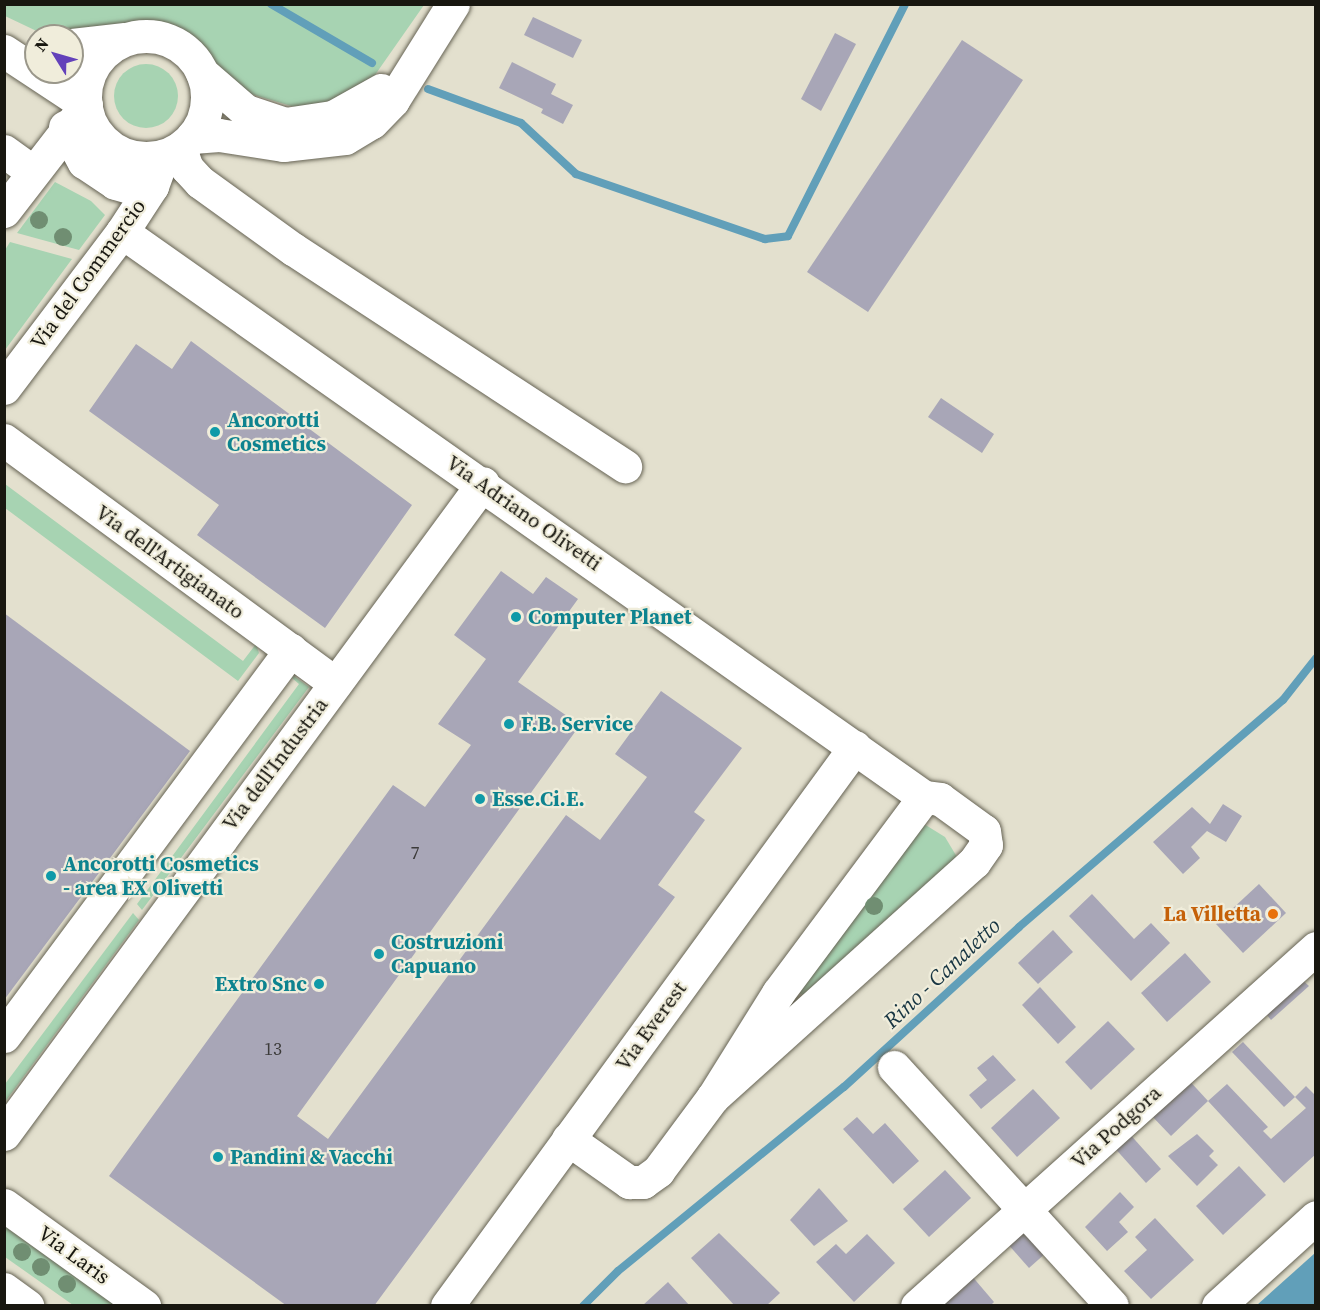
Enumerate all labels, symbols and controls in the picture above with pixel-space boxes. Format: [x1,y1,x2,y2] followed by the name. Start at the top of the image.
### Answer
[24,24,84,84] north arrow
[29,33,54,56] text: N
[25,194,151,354] street label: Via del Commercio
[227,407,326,457] place label: Ancorotti Cosmetics
[208,425,222,439] marker: Ancorotti Cosmetics
[442,450,606,576] street label: Via Adriano Olivetti
[91,500,249,624] street label: Via dell'Artigianato
[528,604,691,630] place label: Computer Planet
[509,610,523,624] marker: Computer Planet
[217,693,333,835] street label: Via dell'Industria
[521,711,633,737] place label: F.B. Service
[502,717,516,731] marker: F.B. Service
[492,786,585,812] place label: Esse.Ci.E.
[473,792,487,806] marker: Esse.Ci.E.
[411,842,419,864] house number: 7
[63,851,259,901] place label: Ancorotti Cosmetics - area EX Olivetti
[44,869,58,883] marker: Ancorotti Cosmetics - area EX Olivetti
[1163,901,1261,927] place label: La Villetta
[1266,907,1280,921] marker: La Villetta
[878,912,1006,1034] water label: Rino - Canaletto
[391,929,503,979] place label: Costruzioni Capuano
[372,947,386,961] marker: Costruzioni Capuano
[215,971,307,997] place label: Extro Snc
[312,977,326,991] marker: Extro Snc
[610,977,692,1075] street label: Via Everest
[264,1038,282,1060] house number: 13
[1066,1080,1166,1174] street label: Via Podgora
[230,1144,393,1170] place label: Pandini & Vacchi
[211,1150,225,1164] marker: Pandini & Vacchi
[33,1220,115,1290] street label: Via Laris

